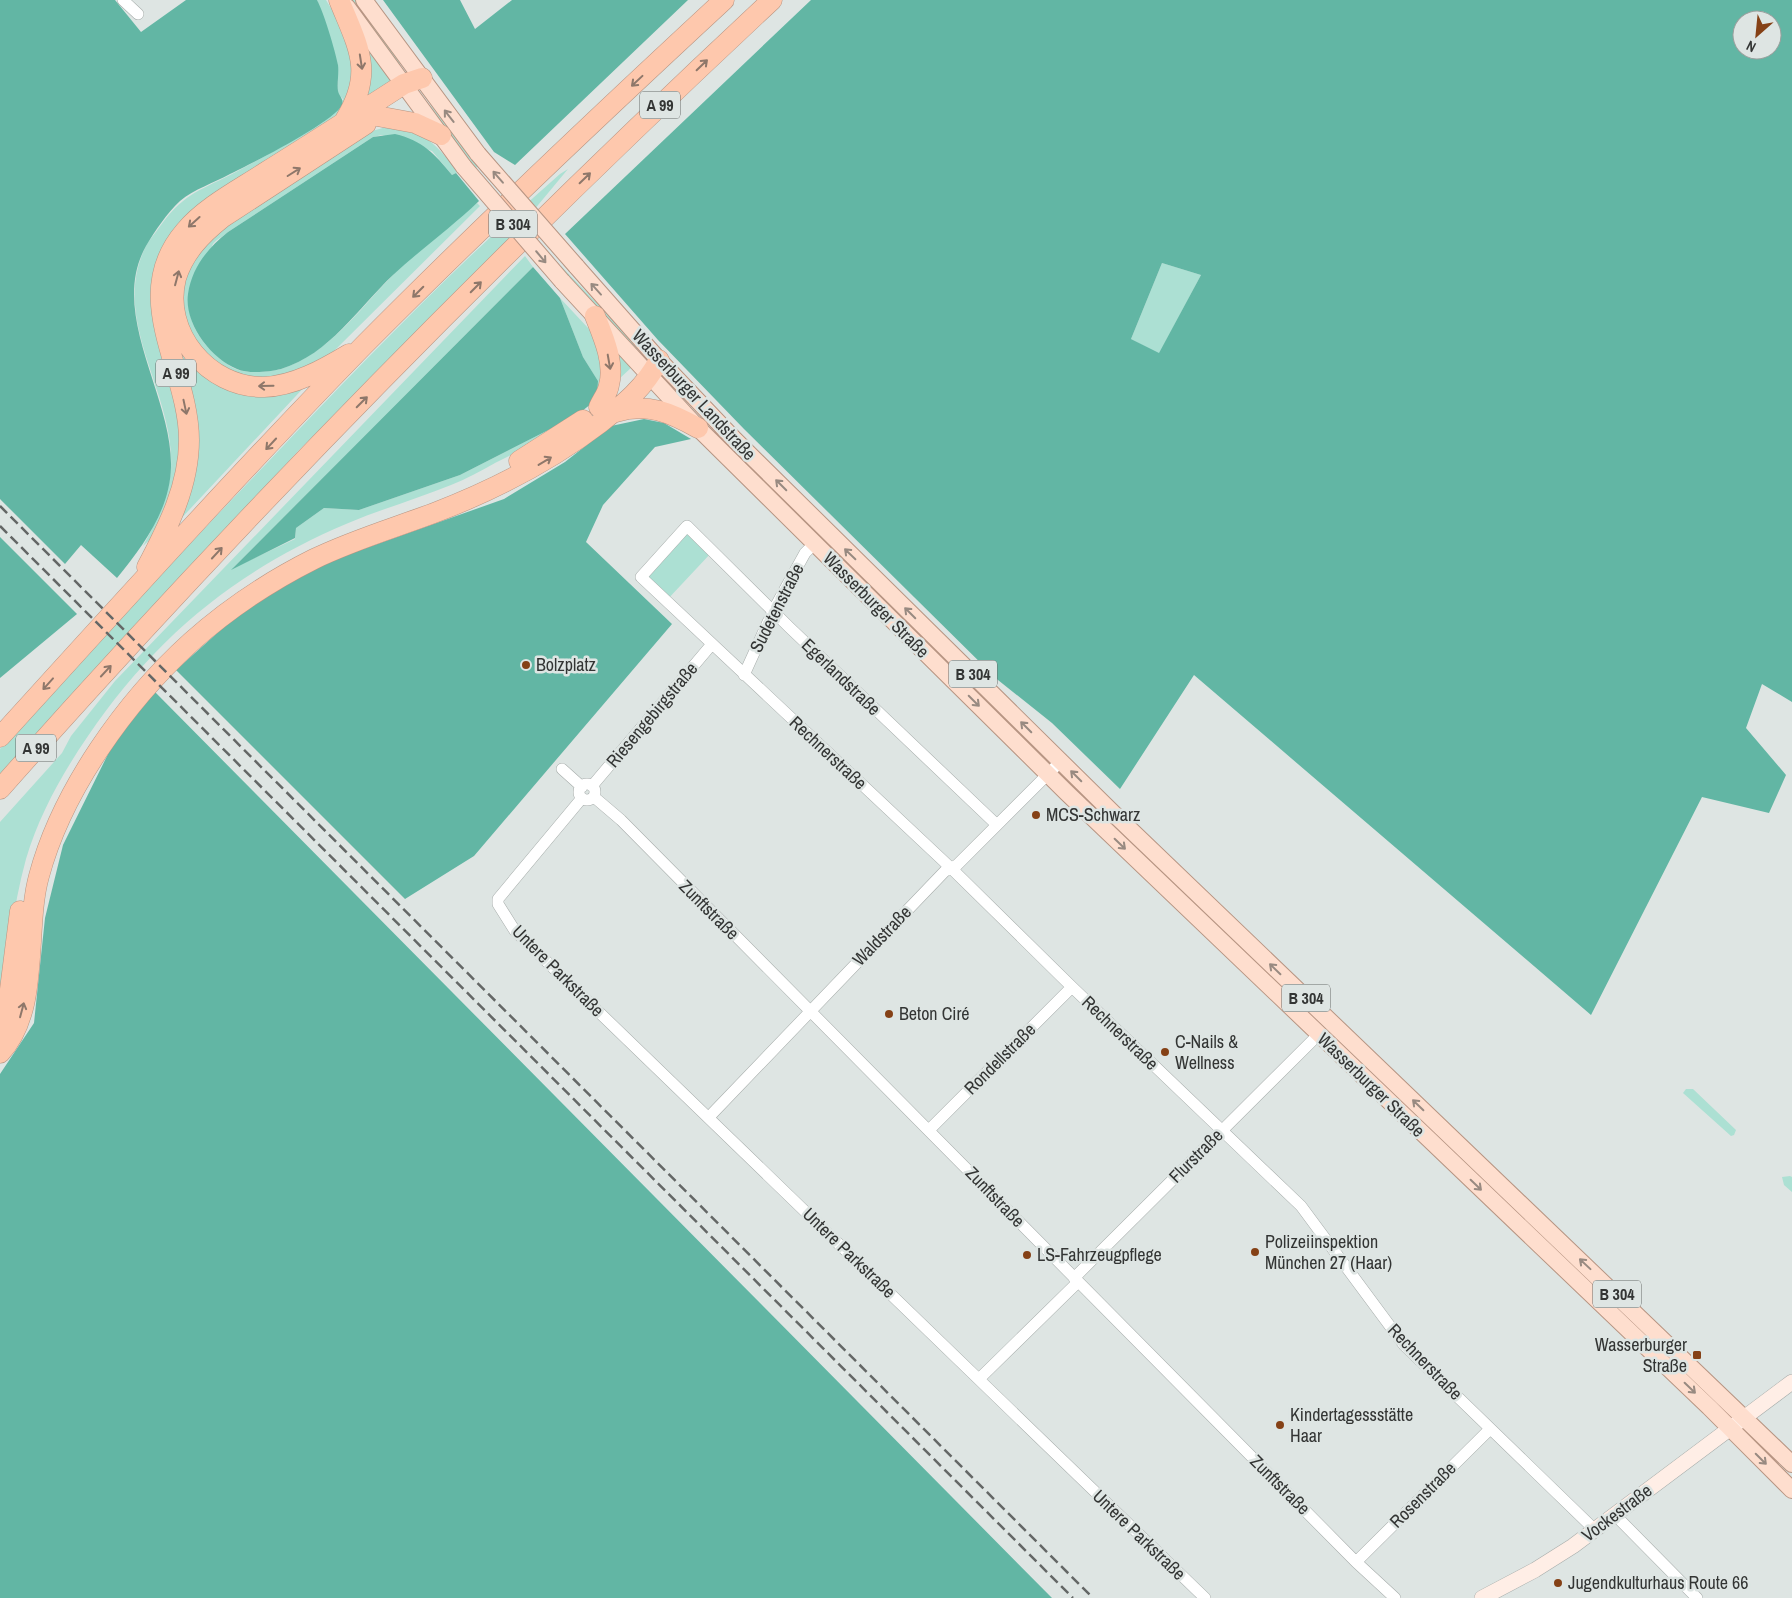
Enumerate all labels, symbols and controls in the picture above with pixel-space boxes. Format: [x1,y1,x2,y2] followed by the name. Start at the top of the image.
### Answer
[1732,10,1782,60] north arrow
[1743,37,1759,56] text: N
[356,54,366,70] one-way arrow
[696,59,708,71] one-way arrow
[630,75,643,87] one-way arrow
[640,92,680,118] road number: A 99
[444,110,455,123] one-way arrow
[286,166,300,176] one-way arrow
[493,170,504,183] one-way arrow
[579,172,592,184] one-way arrow
[489,210,537,238] road number: B 304
[187,216,200,228] one-way arrow
[536,250,547,263] one-way arrow
[173,271,182,287] one-way arrow
[470,280,482,293] one-way arrow
[591,283,602,296] one-way arrow
[412,286,424,298] one-way arrow
[627,324,762,466] street label: Wasserburger Landstraße
[604,353,614,369] one-way arrow
[156,359,196,386] road number: A 99
[258,381,274,391] one-way arrow
[356,396,368,408] one-way arrow
[181,398,190,414] one-way arrow
[265,438,277,451] one-way arrow
[537,456,551,466] one-way arrow
[775,479,787,491] one-way arrow
[211,546,223,559] one-way arrow
[818,546,935,663] street label: Wasserburger Straße
[844,548,856,560] one-way arrow
[743,559,810,657] street label: Sudetenstraße
[904,607,916,619] one-way arrow
[796,633,886,721] street label: Egerlandstraße
[536,652,596,677] place label: Bolzplatz
[600,657,703,773] street label: Riesengebirgstraße
[520,659,532,671] marker: Bolzplatz
[949,661,997,688] road number: B 304
[100,665,112,678] one-way arrow
[42,678,54,691] one-way arrow
[967,695,980,707] one-way arrow
[784,710,873,795] street label: Rechnerstraße
[1020,721,1032,733] one-way arrow
[16,734,56,761] road number: A 99
[1070,770,1082,782] one-way arrow
[1046,802,1140,827] place label: MCS-Schwarz
[1030,809,1042,821] marker: MCS-Schwarz
[1114,838,1126,851] one-way arrow
[674,874,745,945] street label: Zunftstraße
[847,900,917,971] street label: Waldstraße
[507,919,610,1022] street label: Untere Parkstraße
[1269,963,1281,975] one-way arrow
[1282,984,1330,1011] road number: B 304
[1077,990,1164,1076] street label: Rechnerstraße
[899,1001,970,1026] place label: Beton Ciré
[18,1003,27,1019] one-way arrow
[883,1008,895,1020] marker: Beton Ciré
[958,1017,1041,1100] street label: Rondellstraße
[1312,1027,1431,1142] street label: Wasserburger Straße
[1175,1029,1238,1075] place label: C-Nails & Wellness
[1159,1046,1171,1058] marker: C-Nails & Wellness
[1412,1099,1424,1111] one-way arrow
[1163,1123,1228,1188] street label: Flurstraße
[960,1161,1031,1232] street label: Zunftstraße
[1470,1179,1482,1191] one-way arrow
[797,1202,901,1304] street label: Untere Parkstraße
[1265,1229,1392,1275] place label: Polizeiinspektion München 27 (Haar)
[1037,1242,1162,1267] place label: LS-Fahrzeugpflege
[1249,1246,1261,1258] marker: Polizeiinspektion München 27 (Haar)
[1021,1249,1033,1261] marker: LS-Fahrzeugpflege
[1578,1258,1591,1270] one-way arrow
[1593,1280,1641,1308] road number: B 304
[1382,1318,1468,1405] street label: Rechnerstraße
[1595,1332,1687,1378] place label: Wasserburger Straße
[1691,1349,1703,1361] marker: Wasserburger Straße
[1684,1382,1696,1394] one-way arrow
[1290,1402,1413,1448] place label: Kindertagessstätte Haar
[1274,1419,1286,1431] marker: Kindertagessstätte Haar
[1245,1449,1316,1520] street label: Zunftstraße
[1755,1453,1768,1465] one-way arrow
[1384,1456,1461,1533] street label: Rosenstraße
[1576,1478,1657,1547] street label: Vockestraße
[1087,1484,1191,1586] street label: Untere Parkstraße
[1568,1570,1749,1595] place label: Jugendkulturhaus Route 66
[1552,1577,1564,1589] marker: Jugendkulturhaus Route 66

